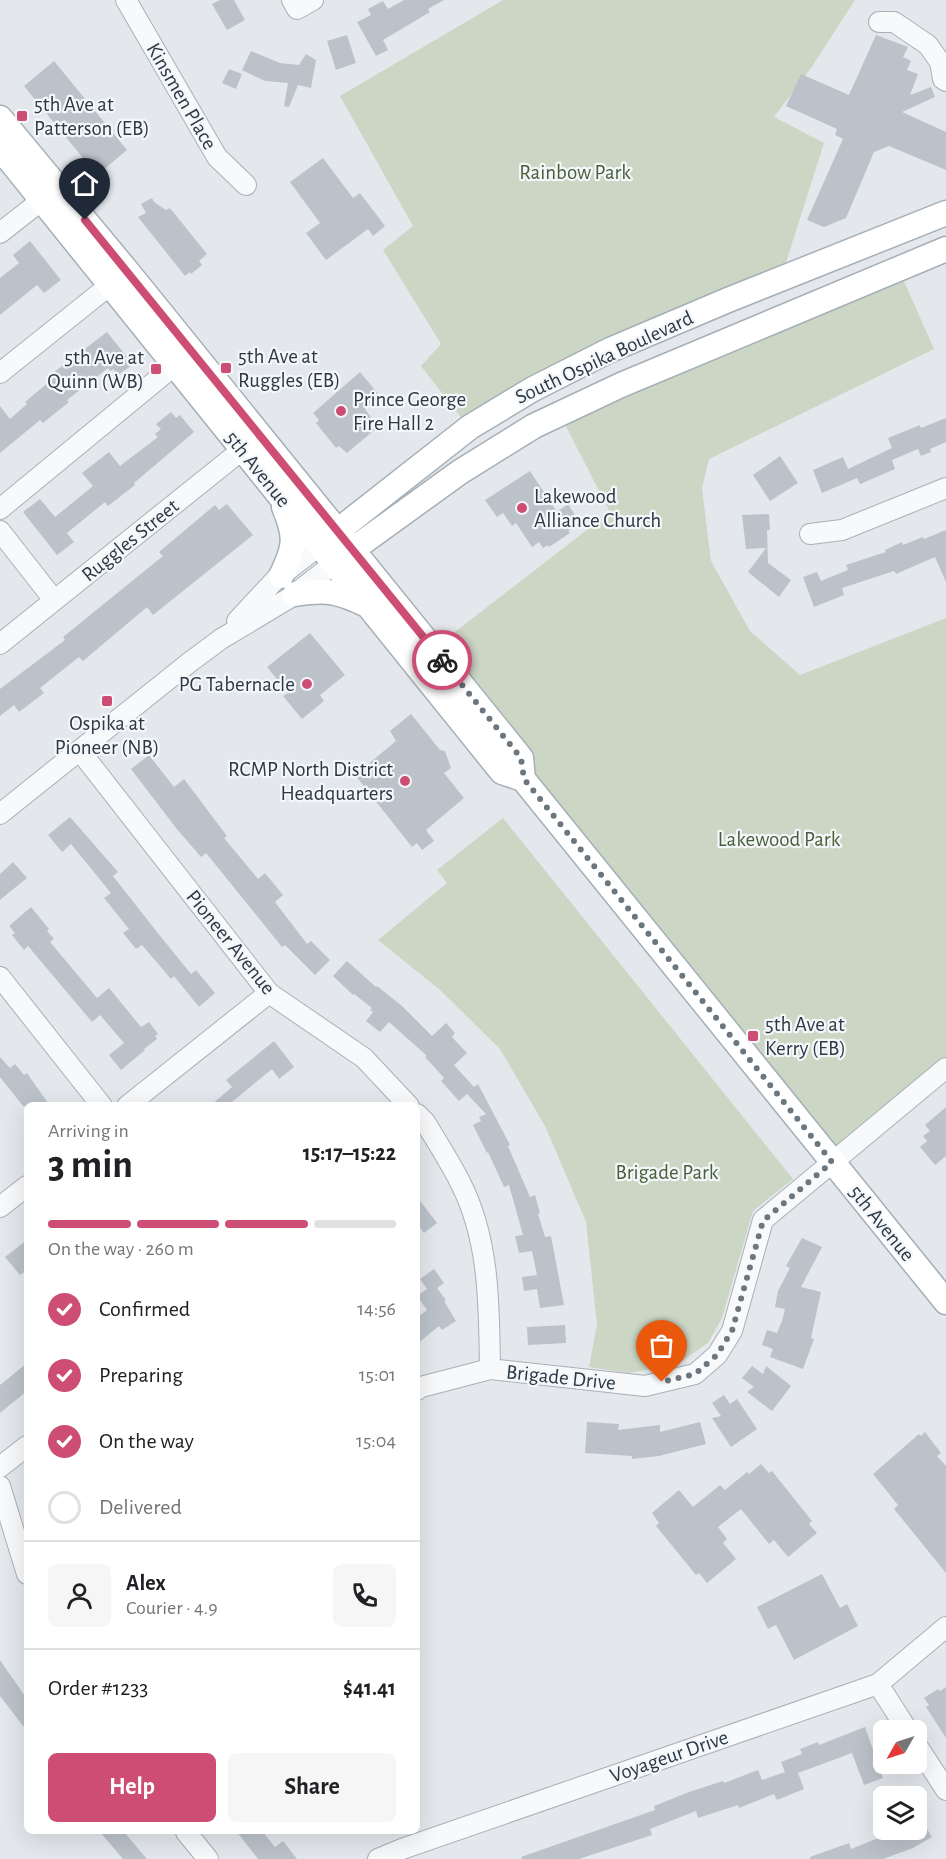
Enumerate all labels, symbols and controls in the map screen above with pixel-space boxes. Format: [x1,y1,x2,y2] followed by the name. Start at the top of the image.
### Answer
[143,39,221,153] street label: Kinsmen Place
[34,94,150,139] place label: 5th Ave at Patterson (EB)
[15,109,29,123] marker: 5th Ave at Patterson (EB)
[59,158,110,220] pin
[519,162,631,183] park label: Rainbow Park
[68,167,101,200] icon: home
[512,307,696,408] street label: South Ospika Boulevard
[238,346,340,391] place label: 5th Ave at Ruggles (EB)
[47,347,144,392] place label: 5th Ave at Quinn (WB)
[219,361,233,375] marker: 5th Ave at Ruggles (EB)
[149,362,163,376] marker: 5th Ave at Quinn (WB)
[353,389,466,434] place label: Prince George Fire Hall 2
[334,404,348,418] marker: Prince George Fire Hall 2
[221,427,294,511] street label: 5th Avenue
[534,486,661,531] place label: Lakewood Alliance Church
[78,495,183,586] street label: Ruggles Street
[515,501,529,515] marker: Lakewood Alliance Church
[412,630,472,690] courier
[426,644,459,677] icon: bike
[179,674,295,695] place label: PG Tabernacle
[300,677,314,691] marker: PG Tabernacle
[100,694,114,708] marker: Ospika at Pioneer (NB)
[55,713,159,758] place label: Ospika at Pioneer (NB)
[228,759,393,804] place label: RCMP North District Headquarters
[398,774,412,788] marker: RCMP North District Headquarters
[718,829,841,850] park label: Lakewood Park
[182,886,279,999] street label: Pioneer Avenue
[765,1014,846,1059] place label: 5th Ave at Kerry (EB)
[746,1029,760,1043] marker: 5th Ave at Kerry (EB)
[48,1121,129,1141] text: Arriving in
[303,1142,396,1164] text: 15:17–15:22
[48,1146,133,1185] text: 3 min
[616,1162,719,1183] park label: Brigade Park
[845,1181,918,1265] street label: 5th Avenue
[48,1239,194,1259] text: On the way · 260 m
[48,1293,81,1326] icon: check
[99,1298,190,1320] text: Confirmed
[357,1299,396,1319] text: 14:56
[636,1320,687,1382] pin
[645,1329,678,1362] icon: bag
[48,1359,81,1392] icon: check
[505,1361,617,1394] street label: Brigade Drive
[99,1364,183,1386] text: Preparing
[359,1365,396,1385] text: 15:01
[48,1425,81,1458] icon: check
[99,1430,194,1452] text: On the way
[356,1431,396,1451] text: 15:04
[99,1496,182,1518] text: Delivered
[48,1564,111,1627] button: person
[333,1564,396,1627] button: phone
[126,1572,166,1594] text: Alex
[126,1598,218,1618] text: Courier · 4.9
[48,1677,148,1699] text: Order #1233
[343,1677,396,1699] text: $41.41
[873,1720,927,1774] north arrow
[873,1720,927,1840] map controls
[607,1726,731,1787] street label: Voyageur Drive
[48,1753,216,1822] button: Help
[228,1753,396,1822] button: Share
[873,1786,927,1840] button: layers

